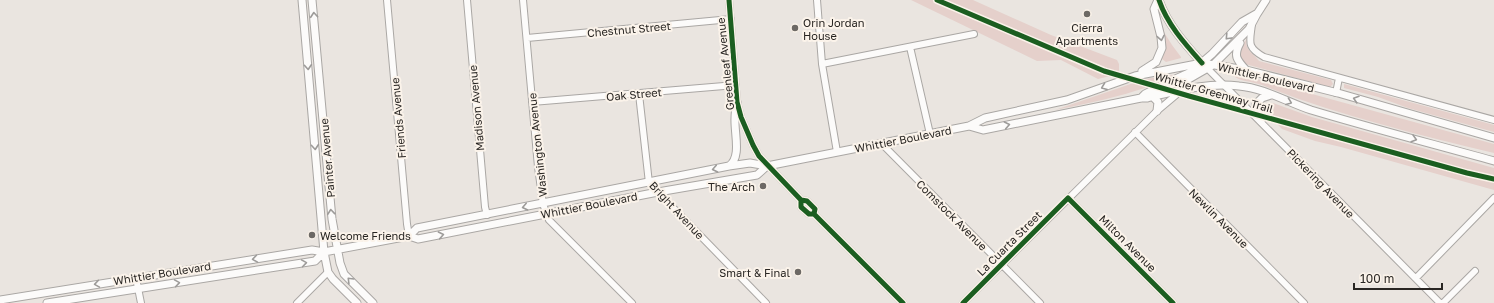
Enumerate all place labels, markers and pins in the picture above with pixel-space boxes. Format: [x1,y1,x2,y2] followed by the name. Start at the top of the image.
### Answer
[1082,9,1092,19] marker: Cierra Apartments
[803,16,865,42] place label: Orin Jordan House
[1056,21,1118,47] place label: Cierra Apartments
[790,23,800,33] marker: Orin Jordan House
[708,180,755,193] place label: The Arch
[758,181,768,191] marker: The Arch
[320,229,411,242] place label: Welcome Friends
[307,230,317,240] marker: Welcome Friends
[719,266,790,279] place label: Smart & Final
[793,267,803,277] marker: Smart & Final

